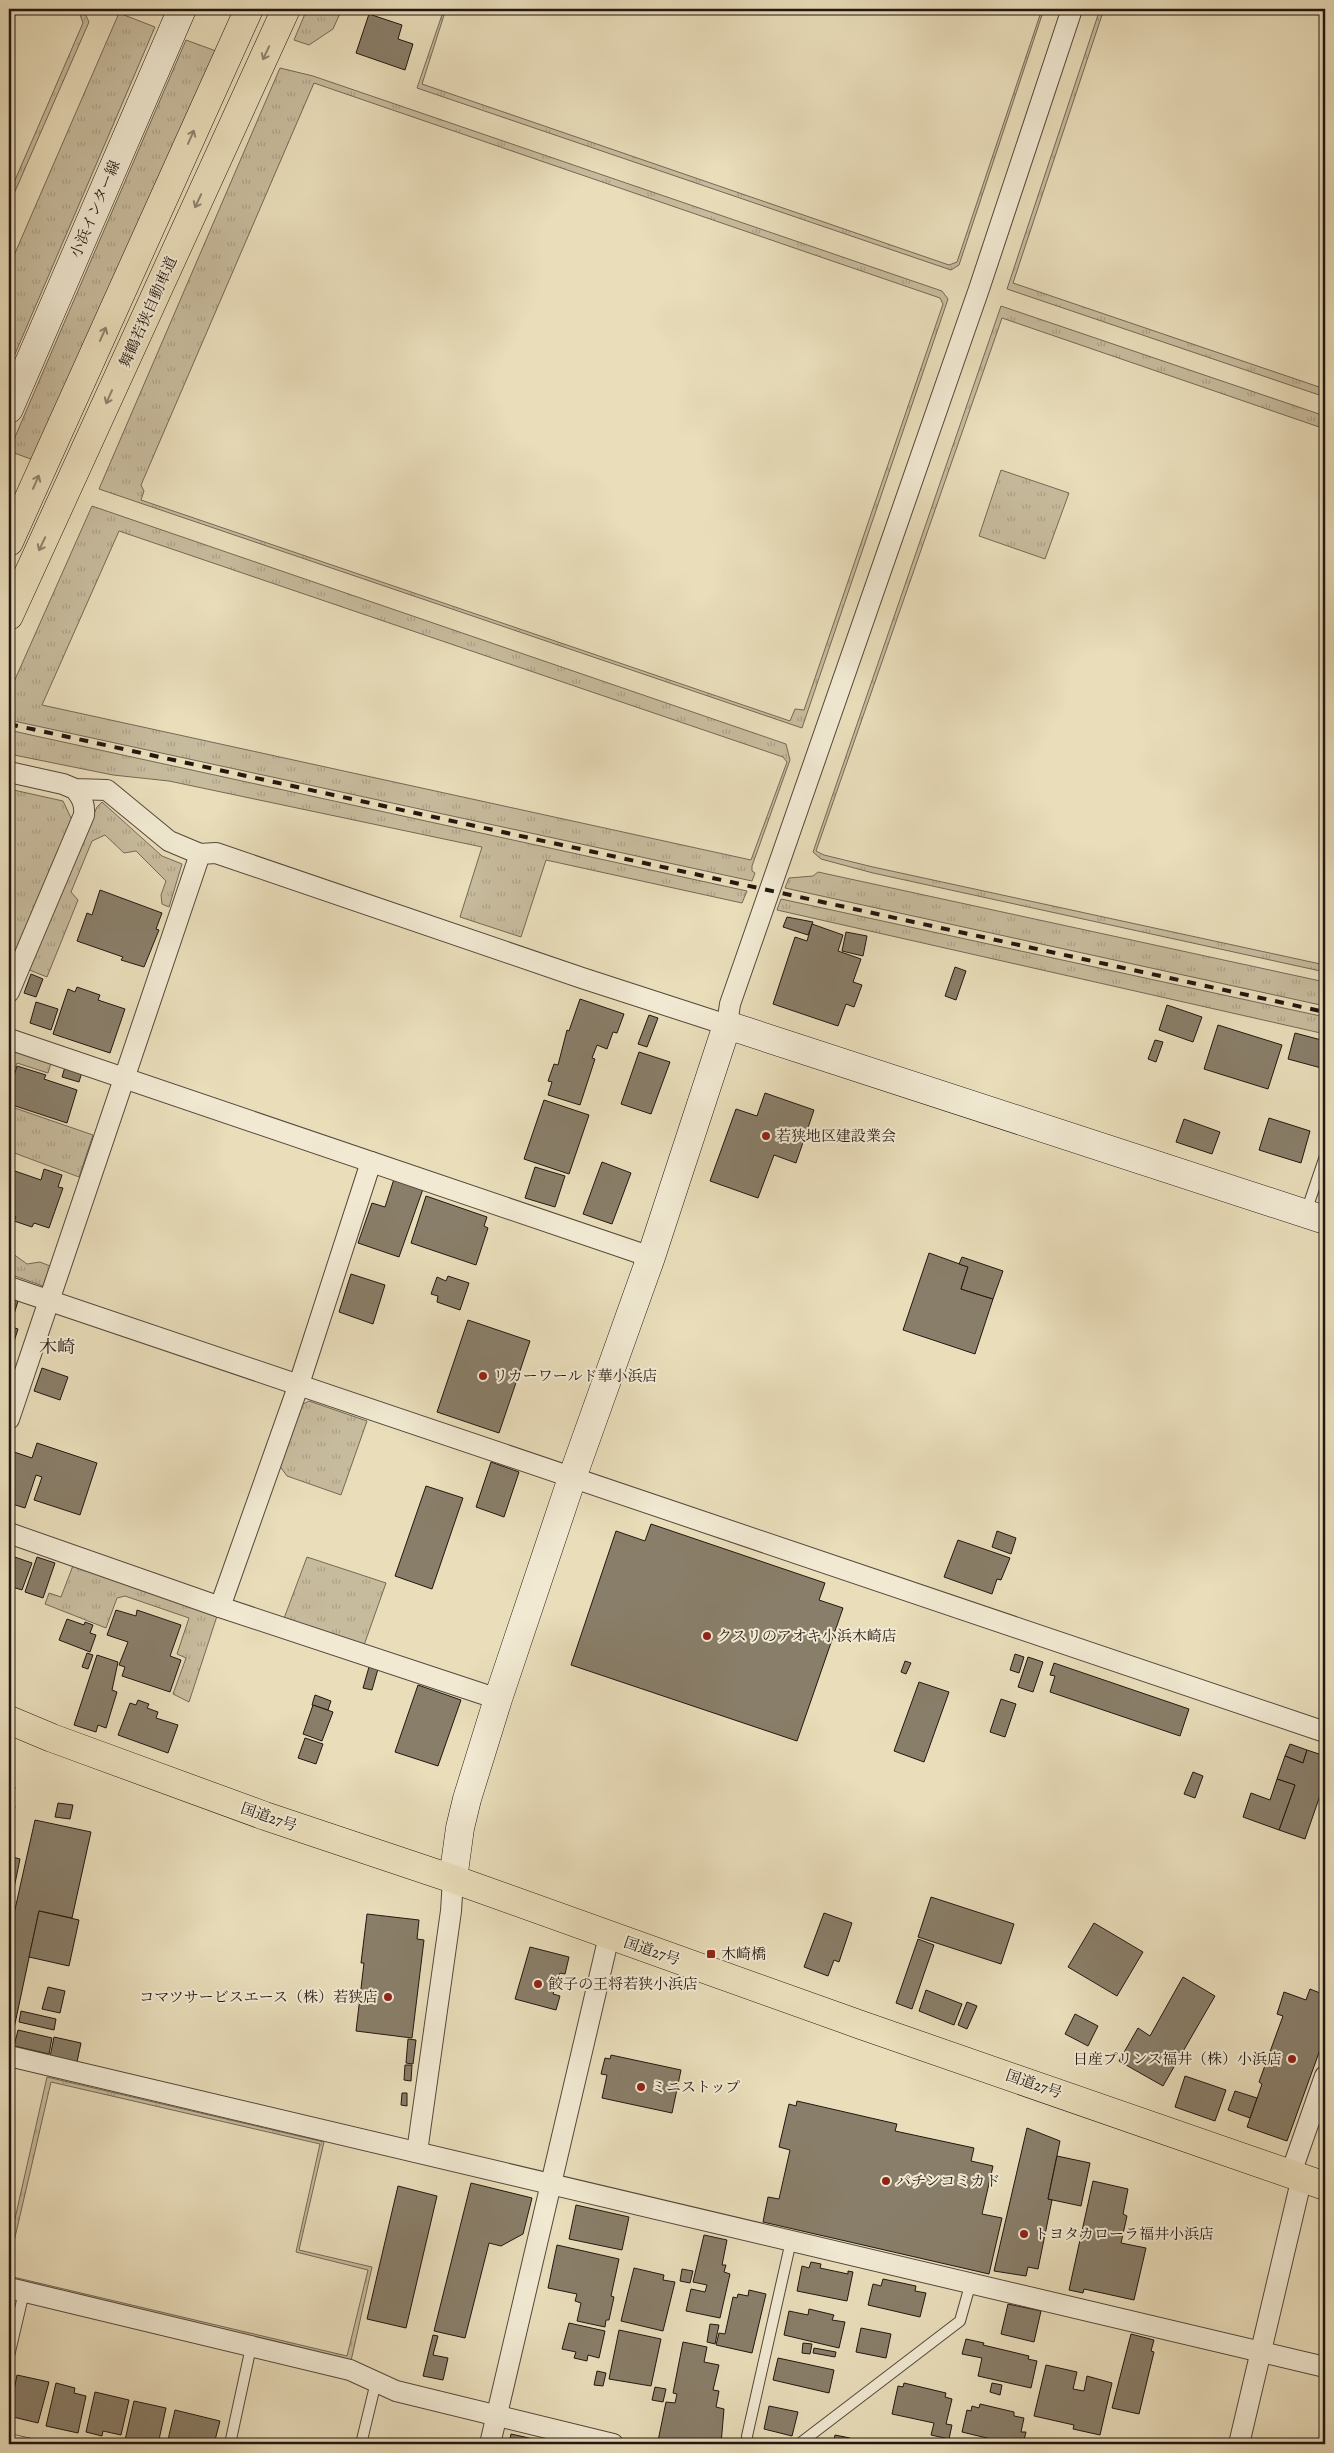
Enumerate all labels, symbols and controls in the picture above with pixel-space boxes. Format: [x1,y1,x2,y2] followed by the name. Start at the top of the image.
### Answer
[261,45,270,60] one-way arrow
[186,130,196,145] one-way arrow
[65,157,125,261] street label: 小浜インター線
[193,193,203,208] one-way arrow
[114,253,182,371] street label: 舞鶴若狭自動車道
[98,326,108,341] one-way arrow
[104,389,114,404] one-way arrow
[32,475,41,490] one-way arrow
[36,536,46,551] one-way arrow
[776,1126,896,1146] place label: 若狭地区建設業会
[760,1130,772,1142] marker: 若狭地区建設業会
[39,1335,75,1359] district label: 木崎
[493,1366,658,1386] place label: リカーワールド華小浜店
[477,1370,489,1382] marker: リカーワールド華小浜店
[717,1626,897,1646] place label: クスリのアオキ小浜木崎店
[701,1630,713,1642] marker: クスリのアオキ小浜木崎店
[238,1798,300,1836] street label: 国道27号
[621,1932,683,1970] street label: 国道27号
[721,1944,766,1964] place label: 木崎橋
[705,1948,717,1960] marker: 木崎橋
[548,1974,698,1994] place label: 餃子の王将若狭小浜店
[532,1978,544,1990] marker: 餃子の王将若狭小浜店
[139,1987,378,2007] place label: コマツサービスエース（株）若狭店
[382,1991,394,2003] marker: コマツサービスエース（株）若狭店
[1073,2049,1282,2069] place label: 日産プリンス福井（株）小浜店
[1286,2053,1298,2065] marker: 日産プリンス福井（株）小浜店
[1003,2065,1065,2103] street label: 国道27号
[651,2077,741,2097] place label: ミニストップ
[635,2081,647,2093] marker: ミニストップ
[896,2171,1000,2191] place label: パチンコミカド
[880,2175,892,2187] marker: パチンコミカド
[1034,2224,1214,2244] place label: トヨタカローラ福井小浜店
[1018,2228,1030,2240] marker: トヨタカローラ福井小浜店

